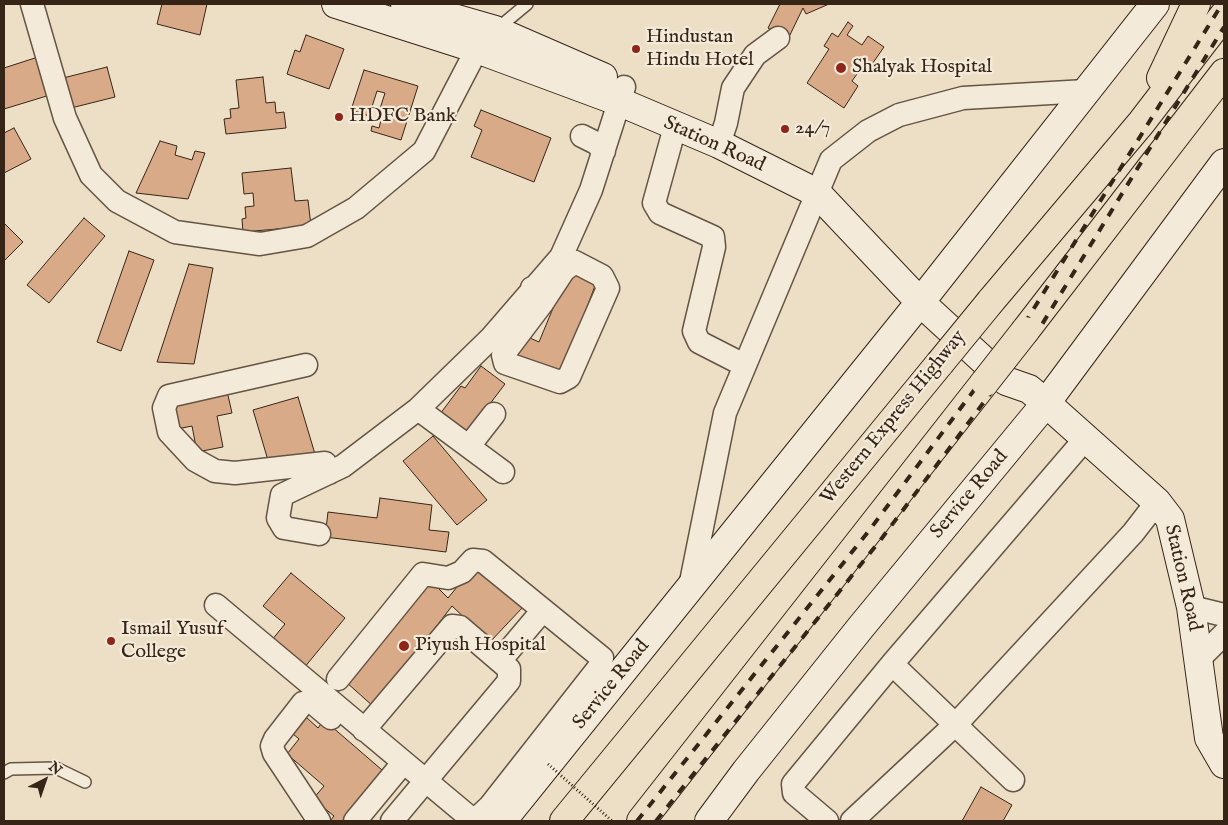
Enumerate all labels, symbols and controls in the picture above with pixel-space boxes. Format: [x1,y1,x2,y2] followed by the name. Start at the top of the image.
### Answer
[646,26,754,73] place label: Hindustan Hindu Hotel
[630,43,642,55] marker: Hindustan Hindu Hotel
[852,56,992,80] place label: Shalyak Hospital
[834,61,848,75] marker: Shalyak Hospital
[349,105,457,129] place label: HDFC Bank
[333,111,345,123] marker: HDFC Bank
[659,112,769,178] street label: Station Road
[795,117,830,141] place label: 24/7
[779,123,791,135] marker: 24/7
[816,326,972,510] street label: Western Express Highway
[926,446,1014,544] street label: Service Road
[1158,522,1206,634] street label: Station Road
[121,618,224,665] place label: Ismail Yusuf College
[415,634,546,658] place label: Piyush Hospital
[105,635,117,647] marker: Ismail Yusuf College
[569,635,655,735] street label: Service Road
[397,639,411,653] marker: Piyush Hospital
[20,755,70,805] north arrow
[44,758,65,779] text: N

